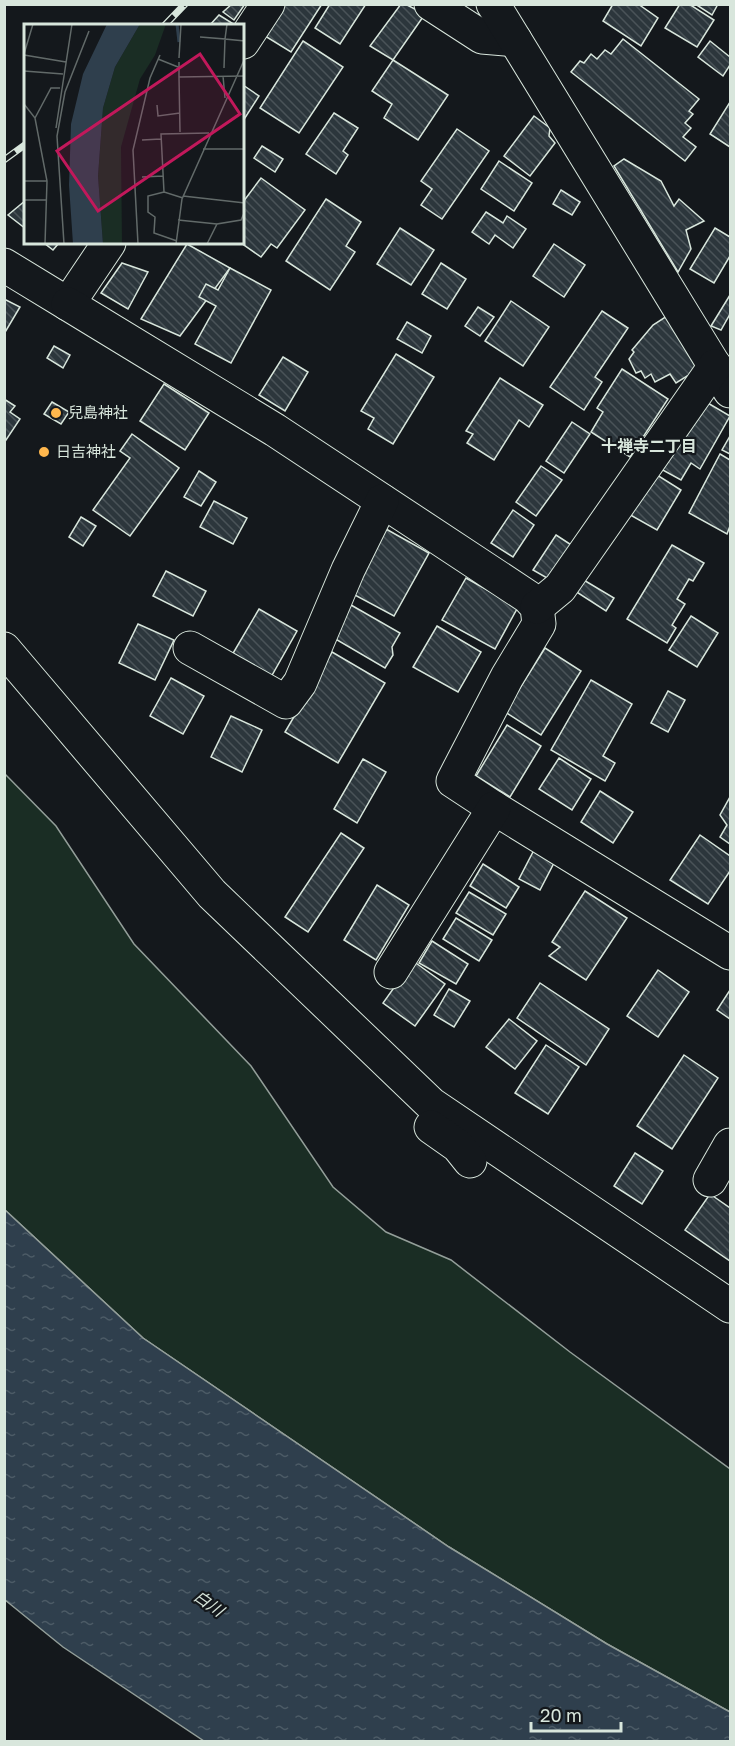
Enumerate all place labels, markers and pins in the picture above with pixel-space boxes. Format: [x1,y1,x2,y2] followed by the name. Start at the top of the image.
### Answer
[68,403,128,421] place label: 兒島神社
[49,406,63,420] marker: 兒島神社
[56,442,116,460] place label: 日吉神社
[37,445,51,459] marker: 日吉神社

